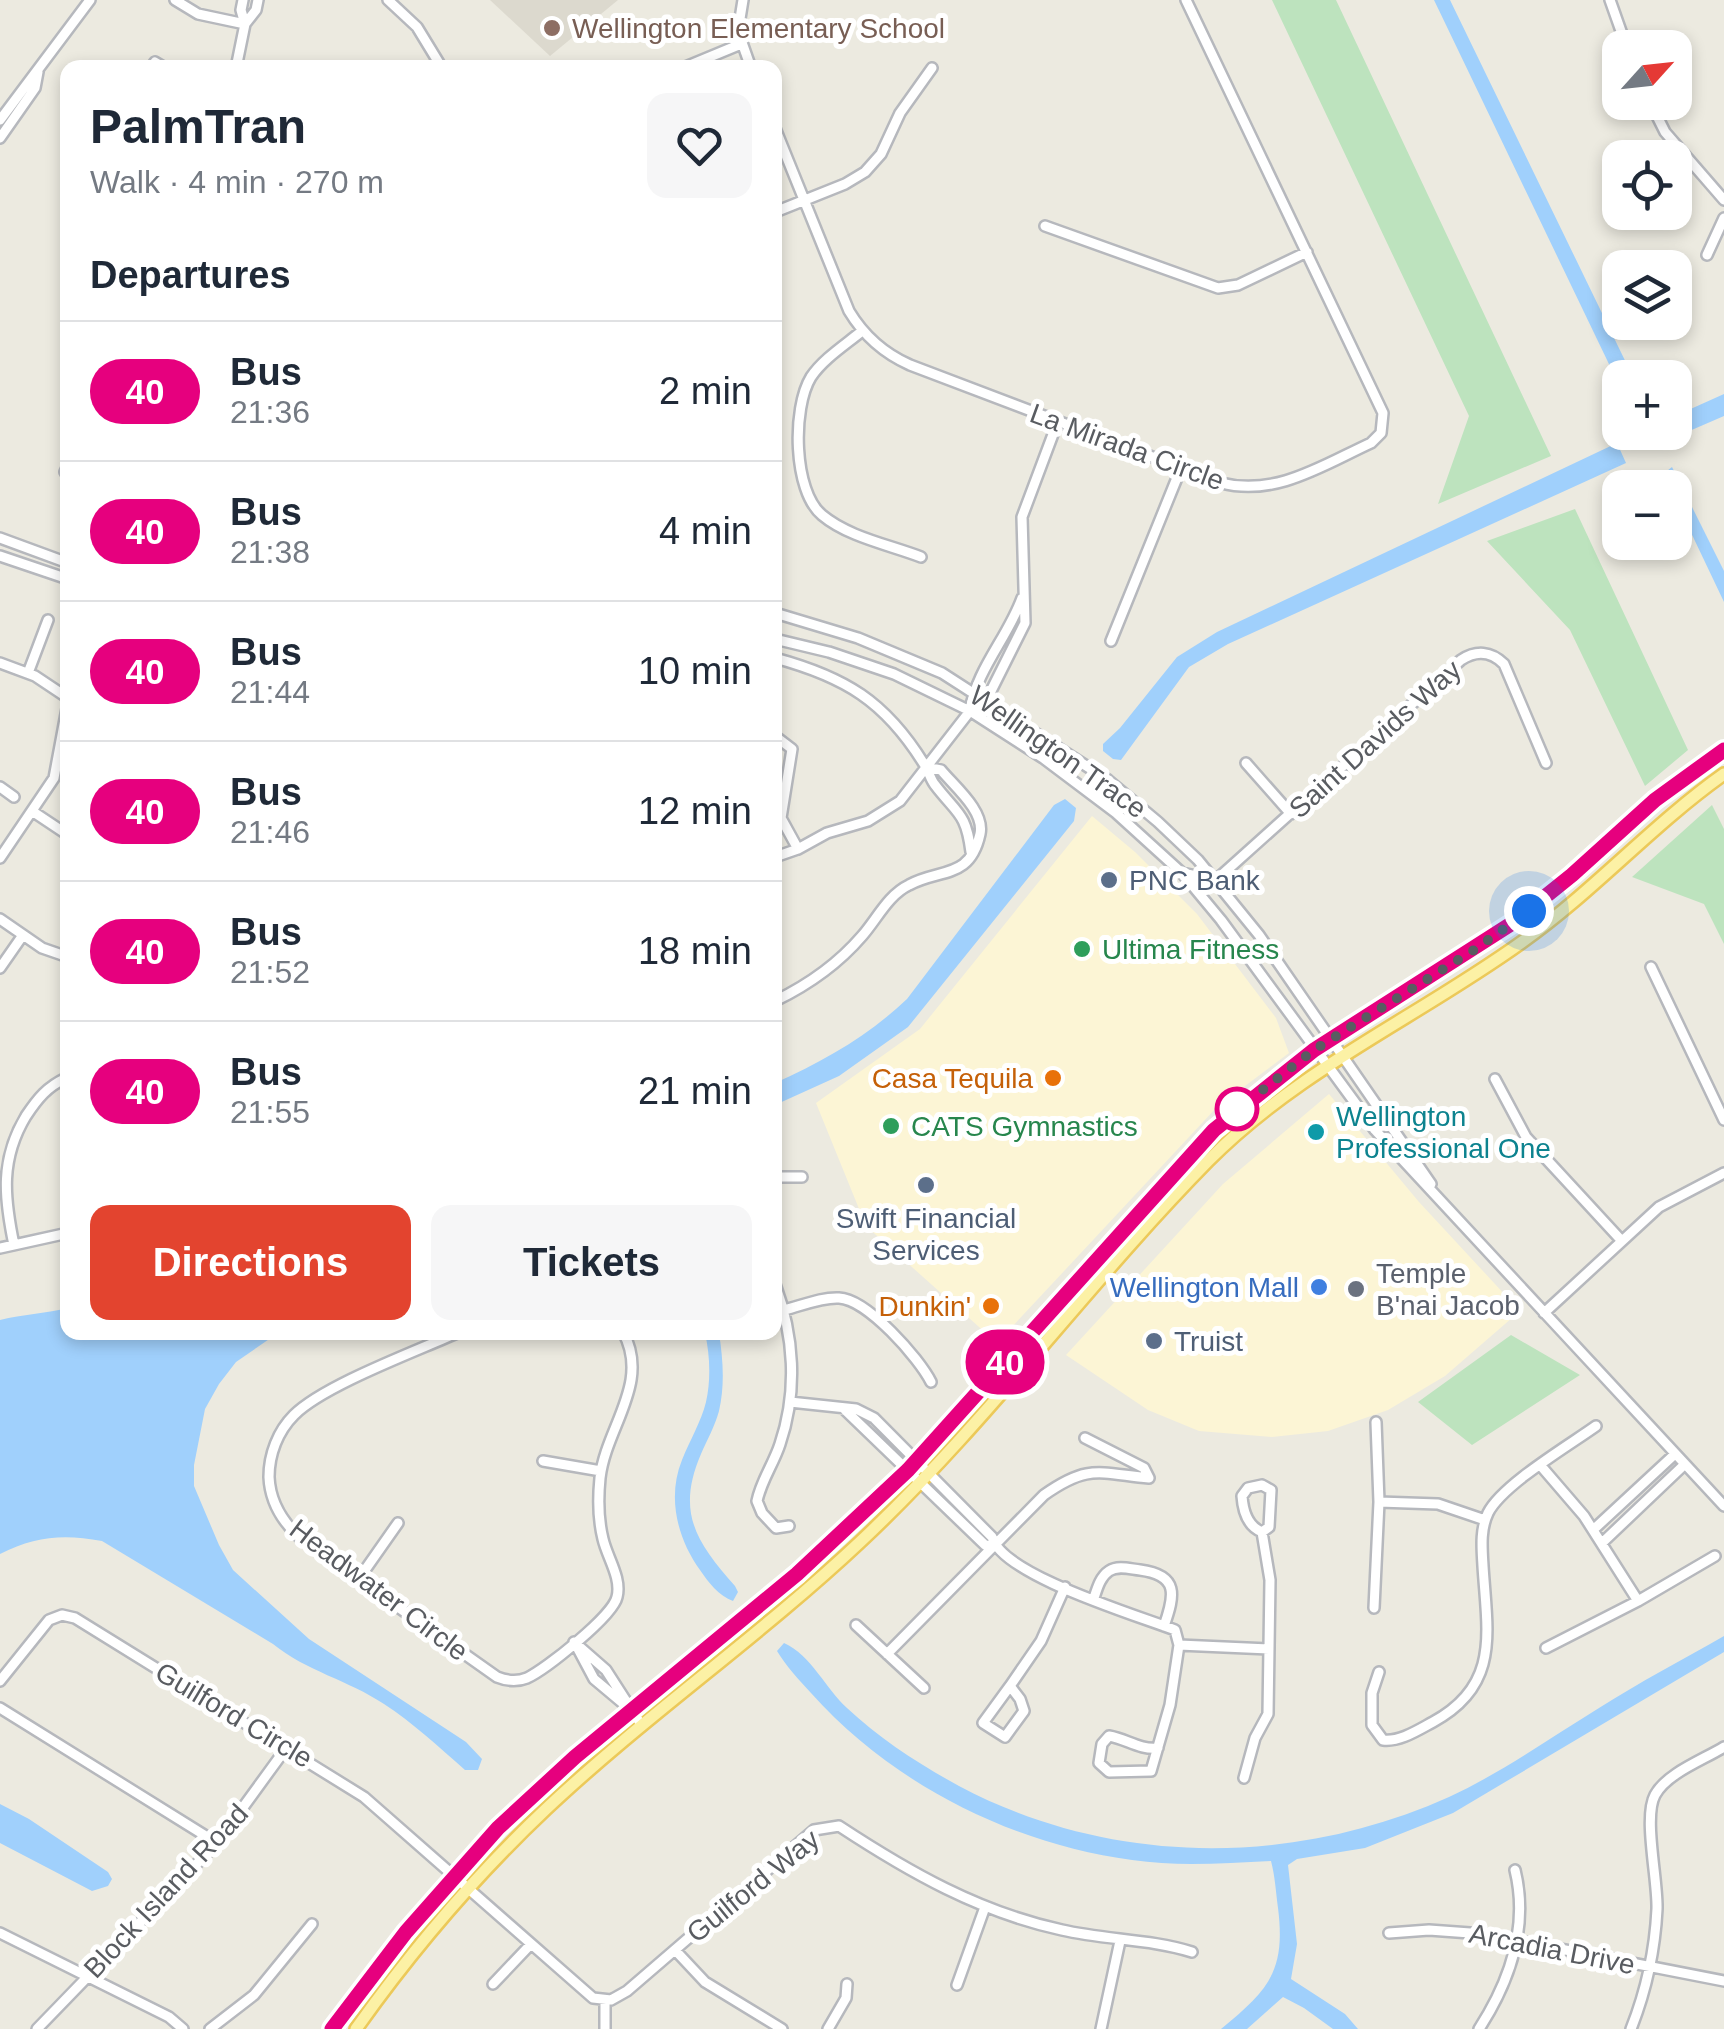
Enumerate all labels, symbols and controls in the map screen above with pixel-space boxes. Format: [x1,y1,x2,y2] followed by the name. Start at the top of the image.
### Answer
[572,13,945,44] place label: Wellington Elementary School
[541,17,563,39] marker: Wellington Elementary School
[1602,30,1692,120] north arrow
[1602,30,1692,560] map controls
[647,93,752,198] button: heart
[90,100,306,153] text: PalmTran
[1602,140,1692,230] button: locate
[90,164,384,200] text: Walk · 4 min · 270 m
[1602,250,1692,340] button: layers
[90,254,291,296] text: Departures
[230,351,302,393] text: Bus
[1602,360,1692,450] button: +
[659,370,752,412] text: 2 min
[126,372,164,411] text: 40
[230,394,310,430] text: 21:36
[1026,398,1228,496] street label: La Mirada Circle
[1602,470,1692,560] button: −
[230,491,302,533] text: Bus
[659,510,752,552] text: 4 min
[126,512,164,551] text: 40
[230,534,310,570] text: 21:38
[230,631,302,673] text: Bus
[638,650,752,692] text: 10 min
[126,652,164,691] text: 40
[1283,654,1467,824] street label: Saint Davids Way
[230,674,310,710] text: 21:44
[964,680,1152,824] street label: Wellington Trace
[230,771,302,813] text: Bus
[638,790,752,832] text: 12 min
[126,792,164,831] text: 40
[230,814,310,850] text: 21:46
[1129,865,1261,896] place label: PNC Bank
[1098,869,1120,891] marker: PNC Bank
[1504,886,1554,936] your location
[230,911,302,953] text: Bus
[638,930,752,972] text: 18 min
[126,932,164,971] text: 40
[1102,934,1279,965] place label: Ultima Fitness
[1071,938,1093,960] marker: Ultima Fitness
[230,954,310,990] text: 21:52
[230,1051,302,1093] text: Bus
[872,1063,1033,1094] place label: Casa Tequila
[1042,1067,1064,1089] marker: Casa Tequila
[638,1070,752,1112] text: 21 min
[126,1072,164,1111] text: 40
[1216,1088,1258,1130] unlabelled marker
[230,1094,310,1130] text: 21:55
[1336,1101,1551,1164] place label: Wellington Professional One
[911,1111,1138,1142] place label: CATS Gymnastics
[880,1115,902,1137] marker: CATS Gymnastics
[1305,1121,1327,1143] marker: Wellington Professional One
[915,1174,937,1196] marker: Swift Financial Services
[836,1203,1016,1266] place label: Swift Financial Services
[90,1205,411,1320] button: Directions
[431,1205,752,1320] button: Tickets
[1376,1258,1520,1321] place label: Temple B'nai Jacob
[1110,1272,1299,1303] place label: Wellington Mall
[1308,1276,1330,1298] marker: Wellington Mall
[1345,1278,1367,1300] marker: Temple B'nai Jacob
[878,1291,971,1322] place label: Dunkin'
[980,1295,1002,1317] marker: Dunkin'
[1174,1326,1243,1357] place label: Truist
[960,1330,1050,1394] line badge: 40
[1143,1330,1165,1352] marker: Truist
[986,1343,1024,1382] text: 40
[284,1513,474,1667] street label: Headwater Circle
[150,1656,318,1774] street label: Guilford Circle
[78,1798,254,1984] street label: Block Island Road
[681,1823,825,1949] street label: Guilford Way
[1467,1918,1637,1980] street label: Arcadia Drive

